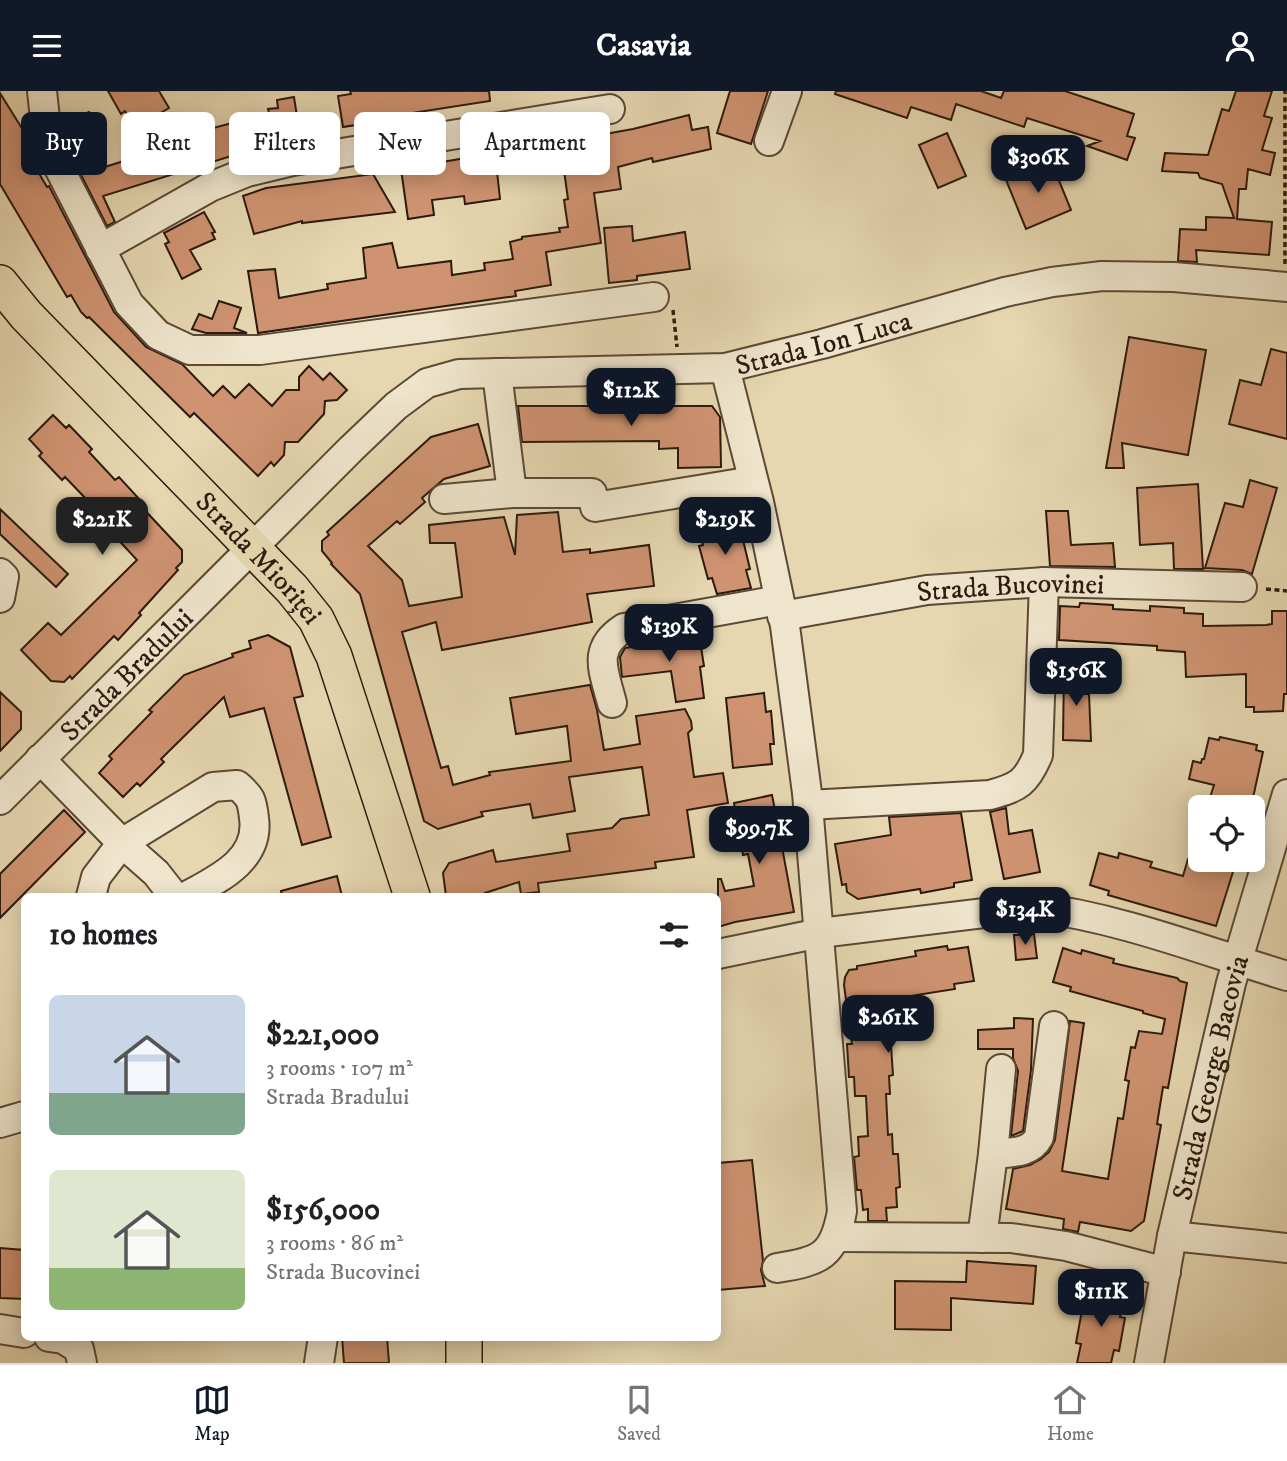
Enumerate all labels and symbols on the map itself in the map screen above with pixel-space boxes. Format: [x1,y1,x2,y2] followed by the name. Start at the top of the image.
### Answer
[989,135,1087,195] pin: $306K
[732,303,916,384] street label: Strada Ion Luca
[582,369,680,428] pin: $112K
[188,485,329,632] street label: Strada Mioriței
[53,497,151,557] pin: $221K
[676,497,774,557] pin: $219K
[914,566,1105,610] street label: Strada Bucovinei
[53,601,201,749] street label: Strada Bradului
[620,605,718,664] pin: $139K
[1027,649,1125,708] pin: $156K
[702,807,816,866] pin: $99.7K
[976,887,1074,947] pin: $134K
[1165,951,1257,1204] street label: Strada George Bacovia
[839,995,937,1055] pin: $261K
[1052,1269,1150,1329] pin: $111K

